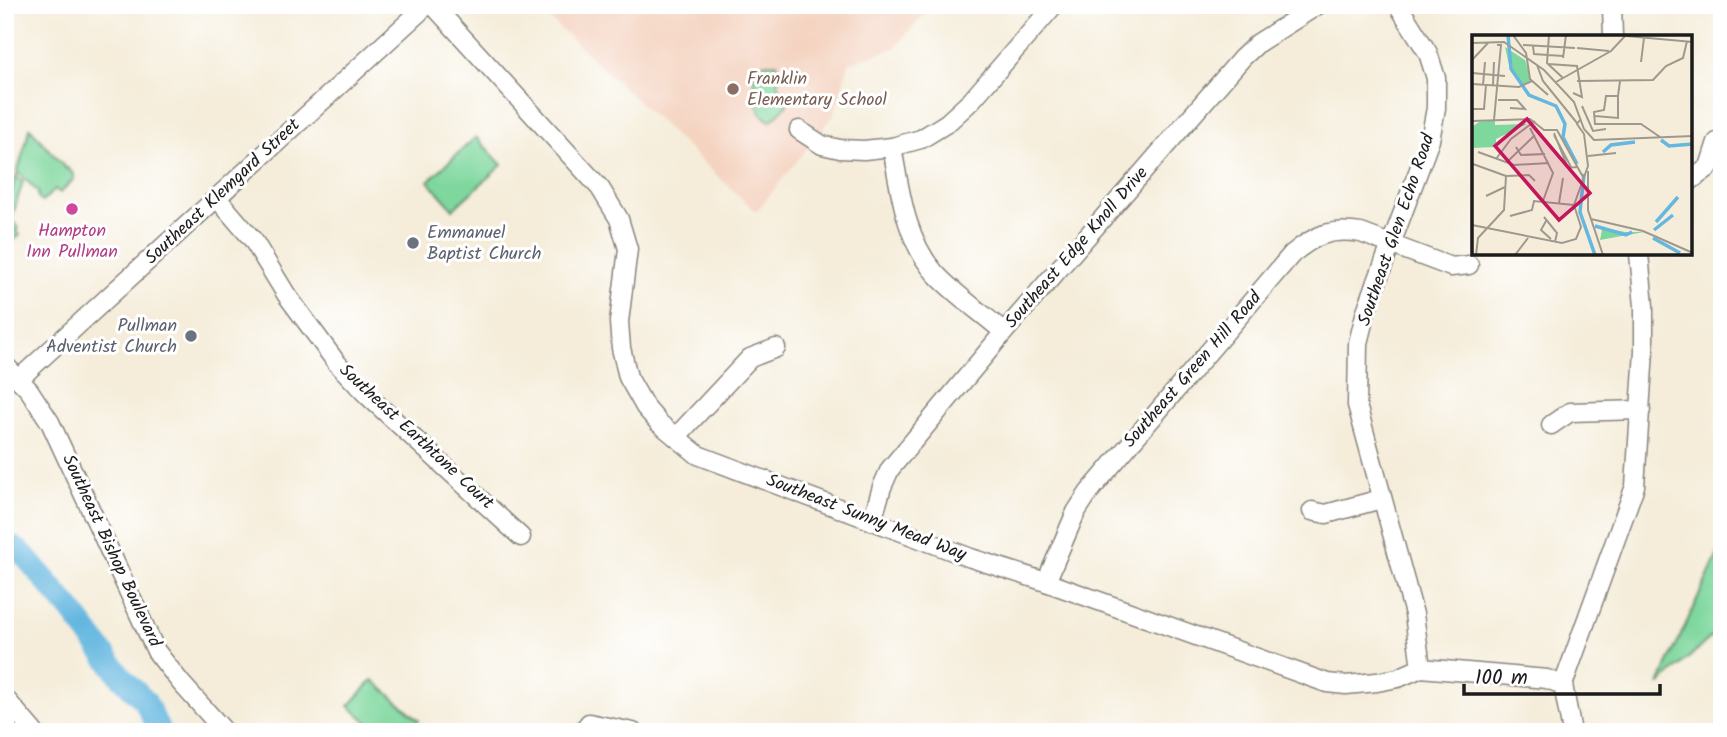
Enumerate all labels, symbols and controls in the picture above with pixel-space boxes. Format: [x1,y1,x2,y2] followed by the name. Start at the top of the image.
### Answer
[1472,35,1692,256] inset map
[747,65,888,115] place label: Franklin Elementary School
[725,81,741,97] marker: Franklin Elementary School
[139,111,308,272] street label: Southeast Klemgard Street
[1351,129,1444,330] street label: Southeast Glen Echo Road
[998,160,1156,336] street label: Southeast Edge Knoll Drive
[64,201,80,217] marker: Hampton Inn Pullman
[26,217,118,267] place label: Hampton Inn Pullman
[427,219,541,269] place label: Emmanuel Baptist Church
[405,235,421,251] marker: Emmanuel Baptist Church
[1117,284,1270,455] street label: Southeast Green Hill Road
[46,312,177,362] place label: Pullman Adventist Church
[183,328,199,344] marker: Pullman Adventist Church
[332,357,501,518] street label: Southeast Earthtone Court
[53,450,169,653] street label: Southeast Bishop Boulevard
[762,466,971,570] street label: Southeast Sunny Mead Way
[1464,653,1660,697] scale bar
[1475,662,1528,695] text: 100 m

